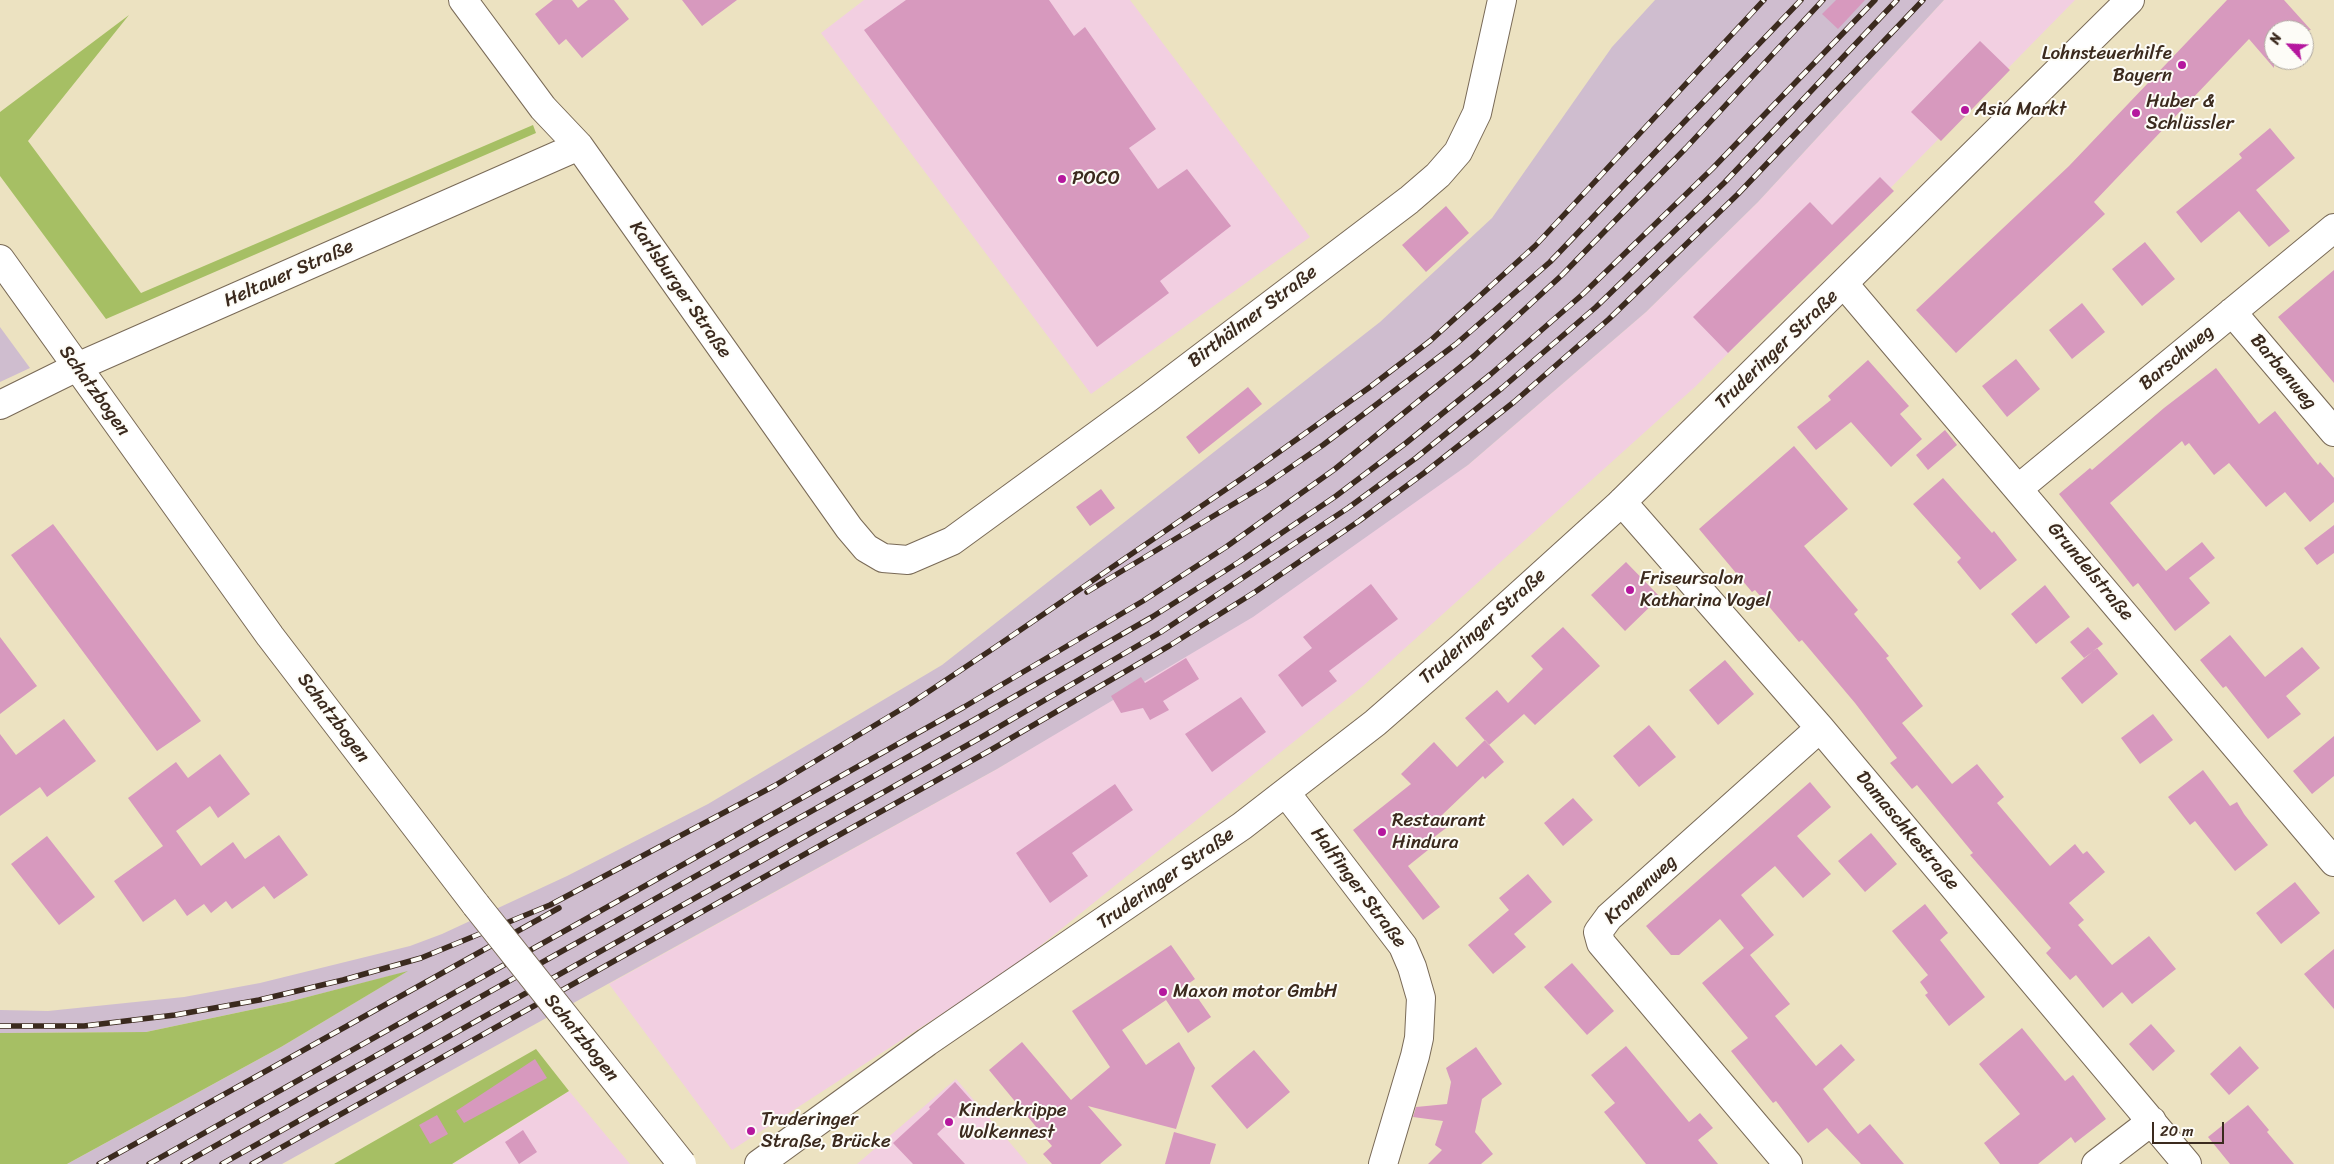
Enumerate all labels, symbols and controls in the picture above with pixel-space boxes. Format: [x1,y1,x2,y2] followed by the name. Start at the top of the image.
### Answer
[2264,20,2314,70] north arrow
[2262,29,2289,49] text: N
[2042,43,2172,87] place label: Lohnsteuerhilfe Bayern
[2176,59,2188,71] marker: Lohnsteuerhilfe Bayern
[2146,91,2233,135] place label: Huber & Schlüssler
[1975,99,2067,121] place label: Asia Markt
[1959,104,1971,116] marker: Asia Markt
[2130,107,2142,119] marker: Huber & Schlüssler
[1072,168,1120,190] place label: POCO
[1056,173,1068,185] marker: POCO
[624,217,736,363] street label: Karlsburger Straße
[221,235,357,313] street label: Heltauer Straße
[1184,261,1322,373] street label: Birthälmer Straße
[1711,285,1843,415] street label: Truderinger Straße
[2135,320,2219,396] street label: Barschweg
[2245,330,2321,414] street label: Barbenweg
[54,341,134,441] street label: Schatzbogen
[2042,518,2138,626] street label: Grundelstraße
[1415,564,1551,690] street label: Truderinger Straße
[1640,568,1771,612] place label: Friseursalon Katharina Vogel
[1624,584,1636,596] marker: Friseursalon Katharina Vogel
[292,669,374,767] street label: Schatzbogen
[1850,767,1964,895] street label: Damaschkestraße
[1392,810,1486,854] place label: Restaurant Hindura
[1093,823,1239,935] street label: Truderinger Straße
[1305,823,1411,953] street label: Halfinger Straße
[1376,826,1388,838] marker: Restaurant Hindura
[1600,851,1682,929] street label: Kronenweg
[1173,981,1338,1003] place label: Maxon motor GmbH
[1157,986,1169,998] marker: Maxon motor GmbH
[539,989,623,1087] street label: Schatzbogen
[959,1100,1067,1144] place label: Kinderkrippe Wolkennest
[761,1109,891,1153] place label: Truderinger Straße, Brücke
[2154,1112,2226,1144] scale bar
[943,1116,955,1128] marker: Kinderkrippe Wolkennest
[2160,1118,2194,1144] text: 20 m
[745,1125,757,1137] marker: Truderinger Straße, Brücke

